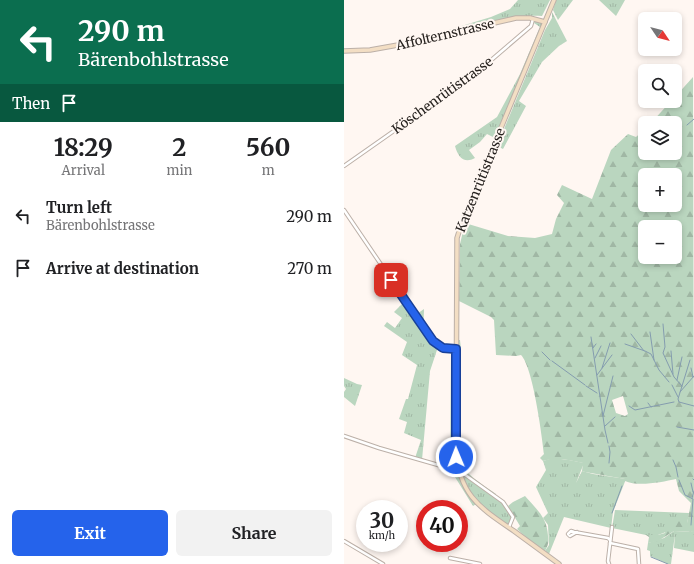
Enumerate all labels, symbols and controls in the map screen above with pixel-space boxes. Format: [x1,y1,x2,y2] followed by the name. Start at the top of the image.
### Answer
[638,12,682,56] north arrow
[638,12,682,264] map controls
[78,13,165,49] text: 290 m
[393,15,496,54] street label: Affolternstrasse
[12,16,64,68] icon: left
[78,48,229,71] text: Bärenbohlstrasse
[389,53,496,138] street label: Köschenrütistrasse
[638,64,682,108] button: search
[58,92,80,114] icon: arrive
[12,94,50,113] text: Then
[638,116,682,160] button: layers
[452,125,509,235] street label: Katzenrütistrasse
[54,132,113,163] text: 18:29
[172,132,186,163] text: 2
[246,132,290,163] text: 560
[62,162,105,179] text: Arrival
[167,162,192,179] text: min
[262,162,275,179] text: m
[638,168,682,212] button: +
[46,198,112,217] text: Turn left
[12,205,34,227] icon: left
[286,207,332,226] text: 290 m
[46,217,155,234] text: Bärenbohlstrasse
[638,220,682,264] button: −
[12,257,34,279] icon: arrive
[46,259,199,278] text: Arrive at destination
[287,259,332,278] text: 270 m
[374,263,408,297] pin
[380,269,402,291] icon: arrive
[435,436,477,478] position arrow
[416,500,468,552] speed limit sign: 40
[370,508,394,533] text: 30
[12,510,168,556] button: Exit
[176,510,332,556] button: Share
[369,529,395,542] text: km/h

